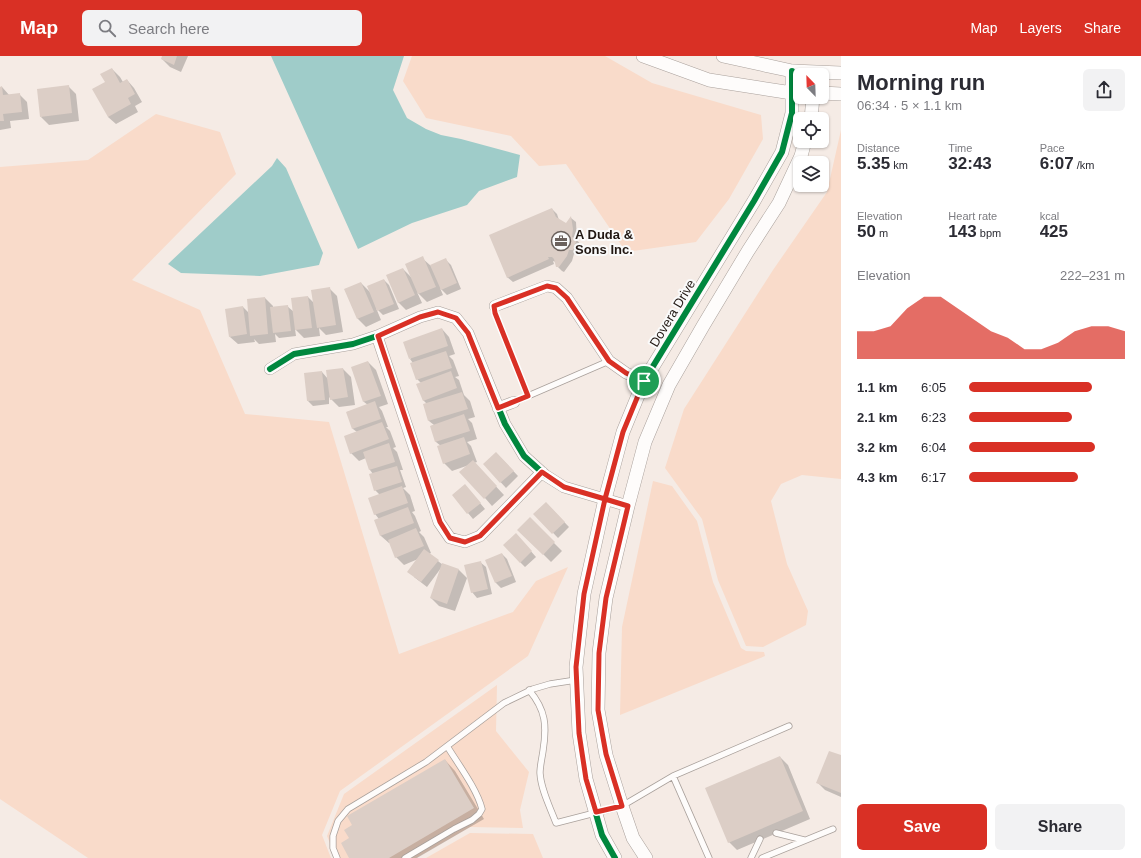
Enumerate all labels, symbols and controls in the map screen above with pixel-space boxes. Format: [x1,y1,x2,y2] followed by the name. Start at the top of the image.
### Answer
[82,10,362,46] search box
[20,17,58,38] text: Map
[96,17,118,39] icon: search
[128,20,210,37] text: Search here
[970,20,998,36] text: Map
[1020,20,1062,36] text: Layers
[1084,20,1121,36] text: Share
[793,68,829,104] north arrow
[793,68,829,192] map controls
[1083,69,1125,111] button: share
[857,70,985,95] text: Morning run
[857,98,962,113] text: 06:34 · 5 × 1.1 km
[793,112,829,148] button: locate
[857,142,900,154] text: Distance
[948,142,972,154] text: Time
[1040,142,1065,154] text: Pace
[857,154,890,173] text: 5.35
[948,154,992,173] text: 32:43
[1040,154,1074,173] text: 6:07
[793,156,829,192] button: layers
[890,159,908,171] text: km
[1074,159,1094,171] text: /km
[857,210,902,222] text: Elevation
[948,210,997,222] text: Heart rate
[1040,210,1059,222] text: kcal
[857,222,876,241] text: 50
[948,222,977,241] text: 143
[1040,222,1068,241] text: 425
[575,227,633,257] place label: A Duda & Sons Inc.
[876,227,888,239] text: m
[977,227,1001,239] text: bpm
[550,230,572,252] office icon: A Duda & Sons Inc.
[857,268,910,283] text: Elevation
[1060,268,1125,283] text: 222–231 m
[646,277,698,350] street label: Dovera Drive
[627,364,661,398] pin
[633,370,655,392] icon: arrive
[857,380,897,395] text: 1.1 km
[921,380,946,395] text: 6:05
[857,410,897,425] text: 2.1 km
[921,410,946,425] text: 6:23
[857,440,897,455] text: 3.2 km
[921,440,946,455] text: 6:04
[857,470,897,485] text: 4.3 km
[921,470,946,485] text: 6:17
[857,804,987,850] button: Save
[995,804,1125,850] button: Share

